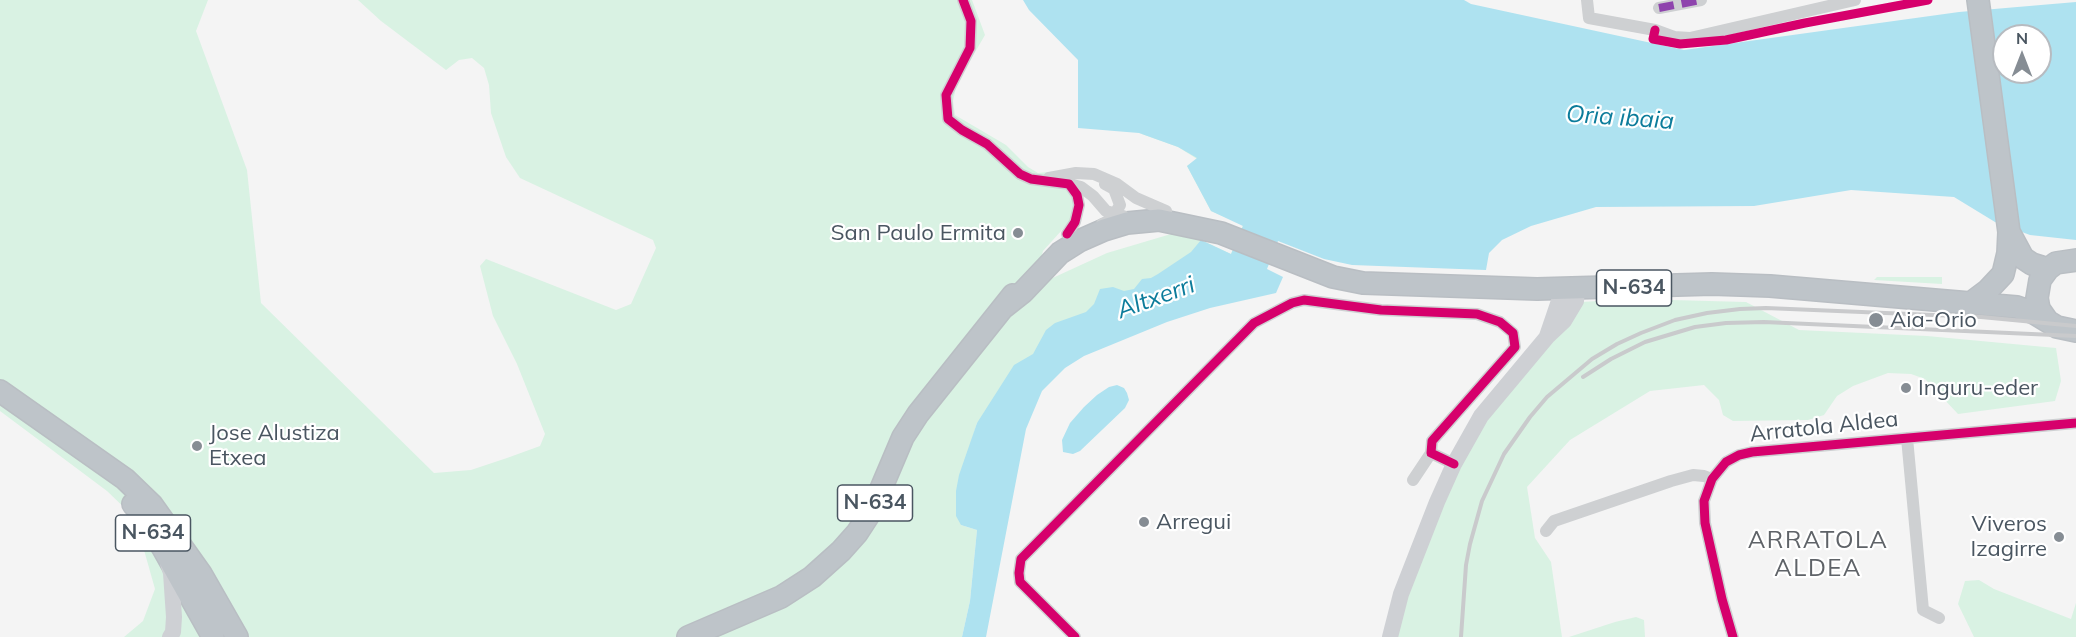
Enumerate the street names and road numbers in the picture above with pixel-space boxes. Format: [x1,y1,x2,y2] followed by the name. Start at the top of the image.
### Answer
[1596,270,1672,306] road number: N-634
[1748,406,1900,448] street label: Arratola Aldea
[838,485,912,521] road number: N-634
[116,515,190,551] road number: N-634

